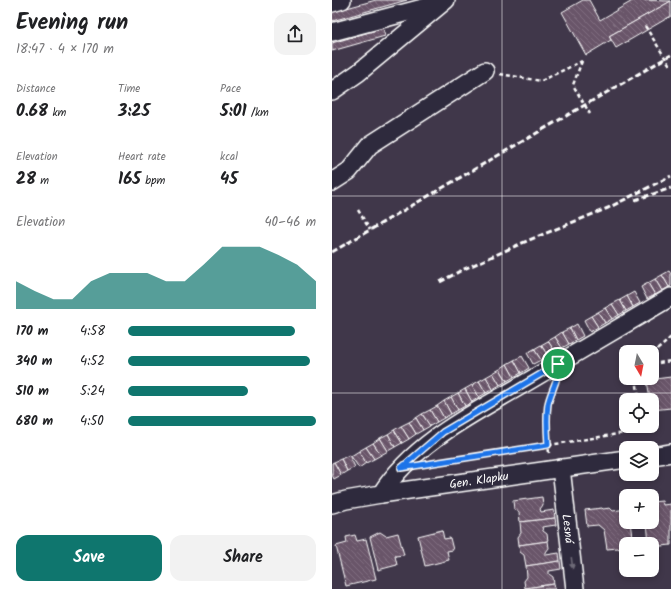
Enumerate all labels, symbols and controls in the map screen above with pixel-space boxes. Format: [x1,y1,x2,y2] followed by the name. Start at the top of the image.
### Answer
[16,6,128,41] text: Evening run
[274,13,316,55] button: share
[16,39,114,60] text: 18:47 · 4 × 170 m
[16,80,56,98] text: Distance
[118,80,140,98] text: Time
[220,80,241,98] text: Pace
[16,98,48,125] text: 0.68
[118,98,150,125] text: 3:25
[220,98,247,125] text: 5:01
[48,104,66,122] text: km
[247,104,269,122] text: /km
[16,148,58,166] text: Elevation
[118,148,166,166] text: Heart rate
[220,148,238,166] text: kcal
[16,166,36,193] text: 28
[118,166,141,193] text: 165
[220,166,238,193] text: 45
[36,172,49,190] text: m
[141,172,165,190] text: bpm
[16,212,65,233] text: Elevation
[264,212,316,233] text: 40–46 m
[16,321,48,342] text: 170 m
[80,321,105,342] text: 4:58
[619,345,659,385] north arrow
[619,345,659,577] map controls
[541,347,575,381] pin
[16,351,53,372] text: 340 m
[80,351,105,372] text: 4:52
[547,353,569,375] icon: arrive
[16,381,49,402] text: 510 m
[80,381,105,402] text: 5:24
[619,393,659,433] button: locate
[16,411,53,432] text: 680 m
[80,411,104,432] text: 4:50
[619,441,659,481] button: layers
[448,467,510,494] street label: Gen. Klapku
[619,489,659,529] button: +
[556,513,579,546] street label: Lesná
[16,535,162,581] button: Save
[170,535,316,581] button: Share
[619,537,659,577] button: −
[569,557,575,569] one-way arrow

